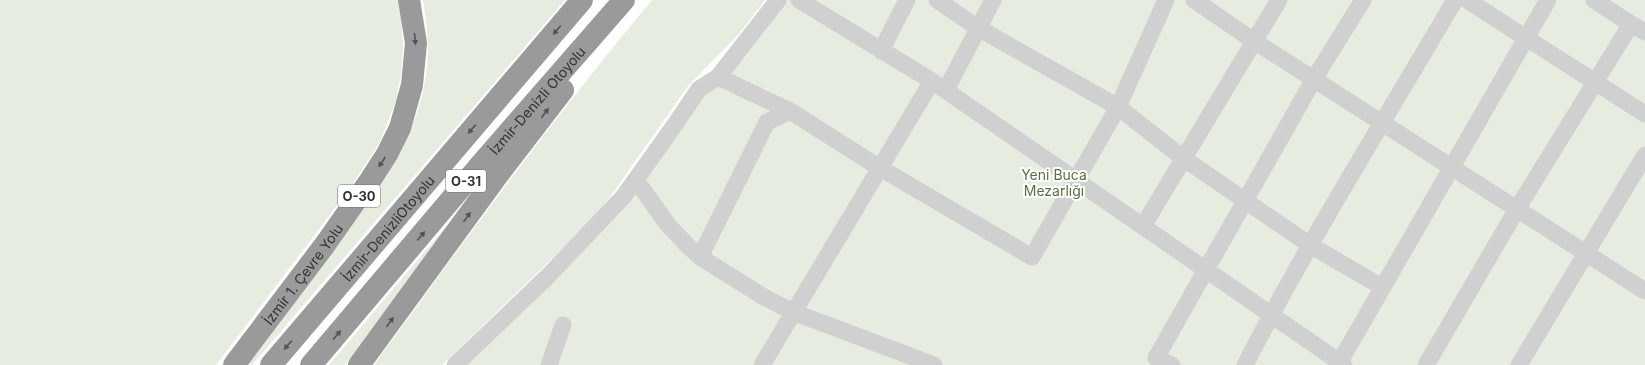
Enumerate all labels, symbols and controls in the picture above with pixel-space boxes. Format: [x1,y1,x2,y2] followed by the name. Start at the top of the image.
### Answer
[552,24,561,35] one-way arrow
[411,33,418,45] one-way arrow
[485,43,588,158] street label: İzmir-Denizli Otoyolu
[541,108,549,119] one-way arrow
[468,123,477,134] one-way arrow
[378,157,386,167] one-way arrow
[1021,166,1087,199] park label: Yeni Buca Mezarlığı
[446,170,486,192] road number: O-31
[338,172,438,284] street label: İzmir-DenizliOtoyolu
[338,185,380,207] road number: O-30
[463,212,471,223] one-way arrow
[259,220,346,328] street label: İzmir 1. Çevre Yolu
[416,231,425,241] one-way arrow
[386,317,394,328] one-way arrow
[332,330,341,341] one-way arrow
[284,339,293,350] one-way arrow

